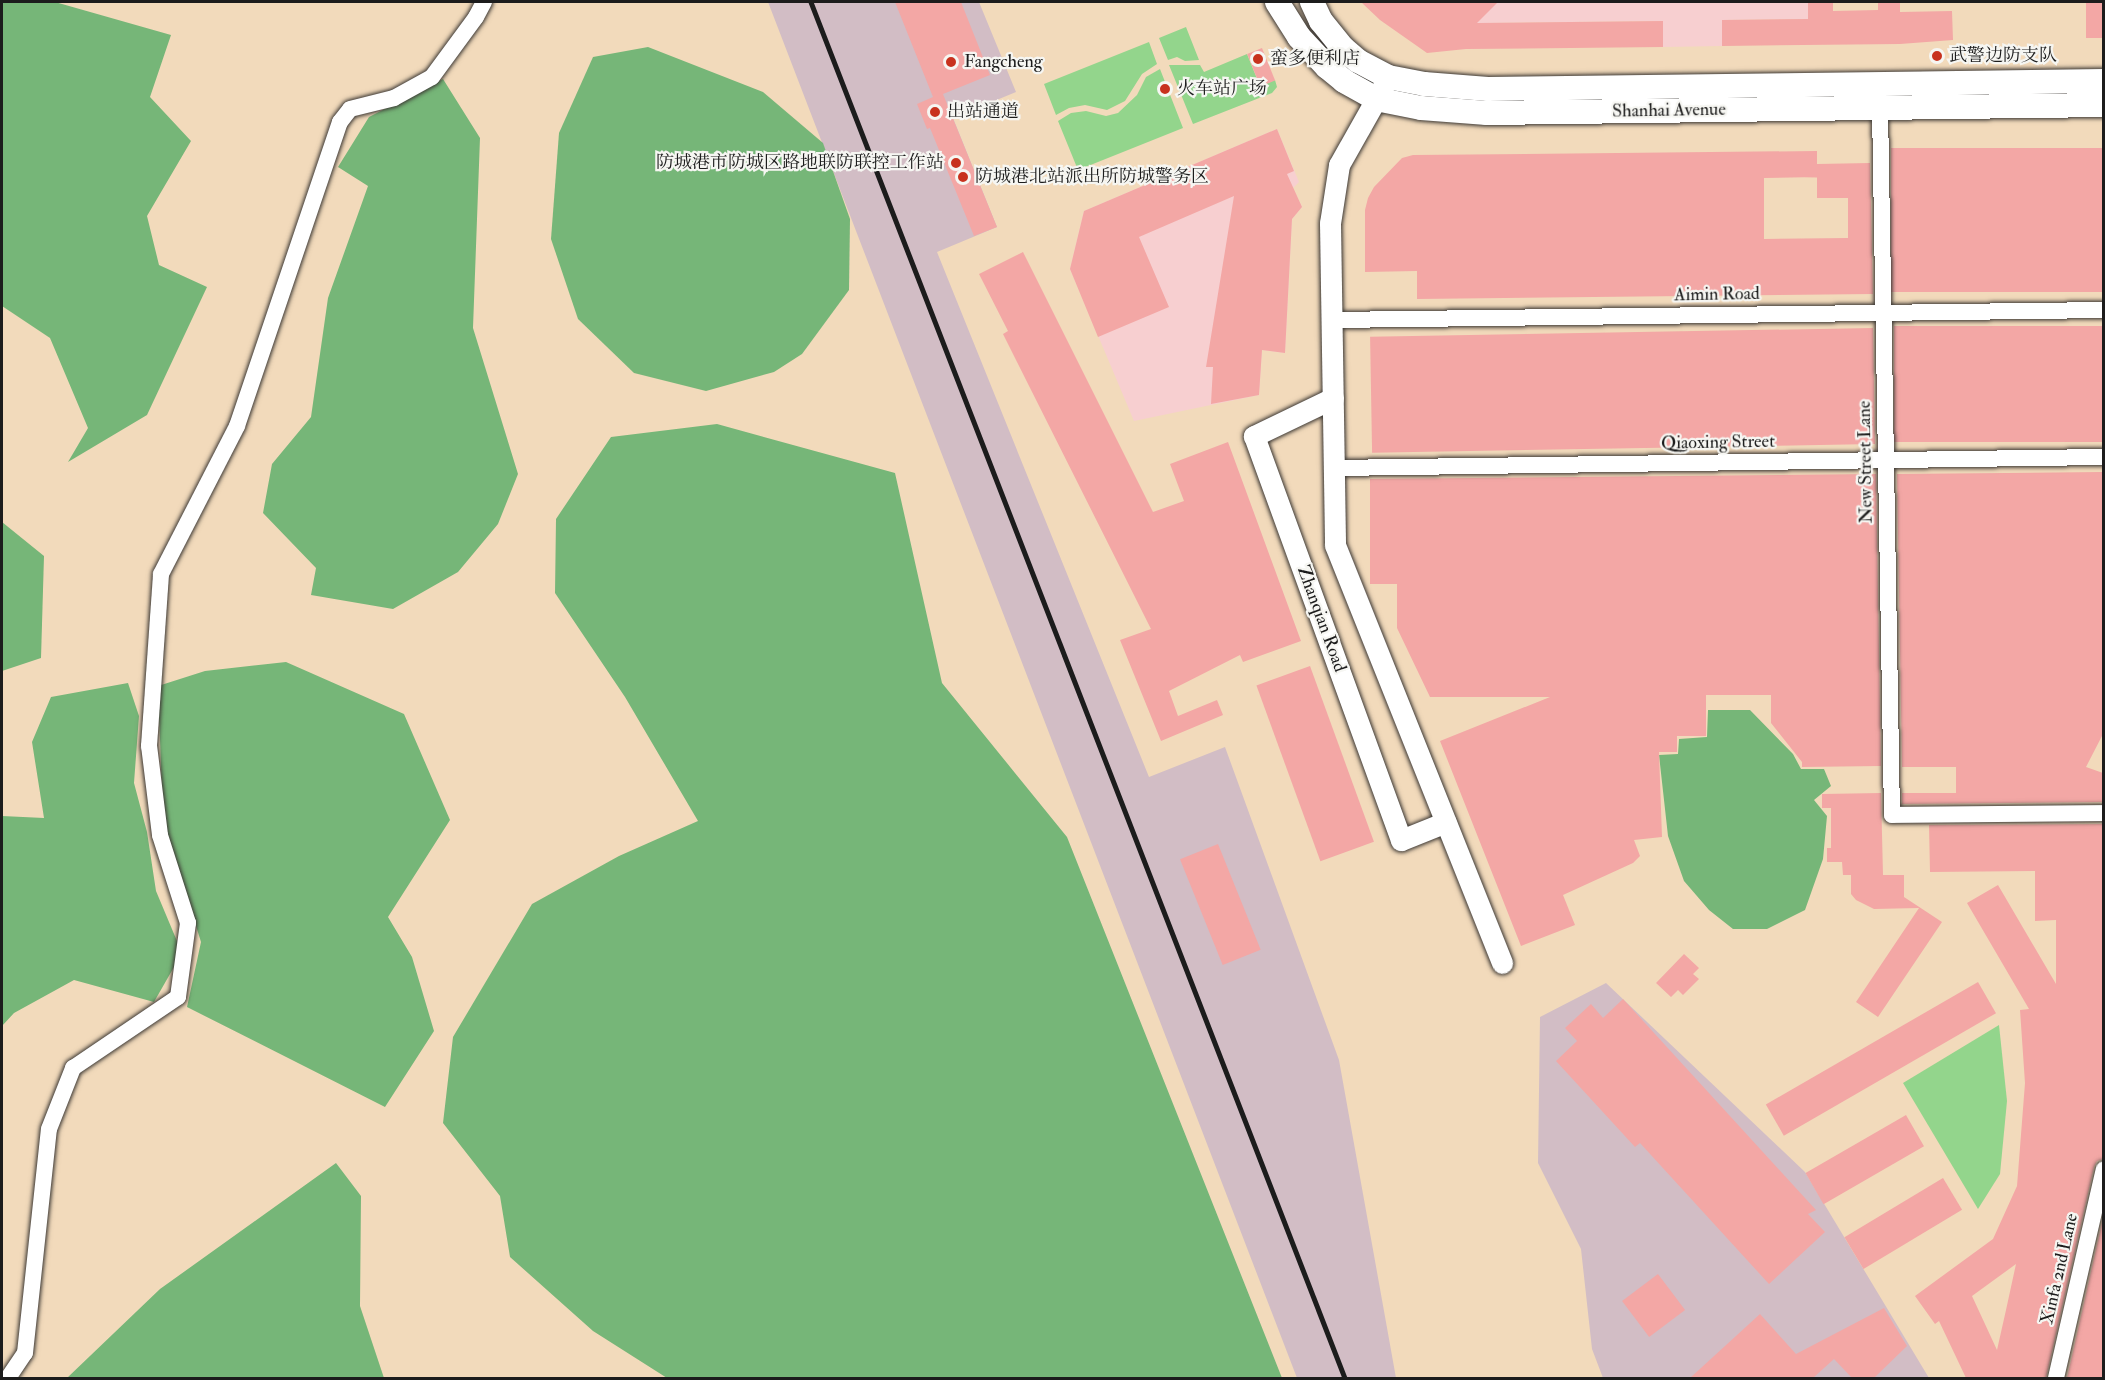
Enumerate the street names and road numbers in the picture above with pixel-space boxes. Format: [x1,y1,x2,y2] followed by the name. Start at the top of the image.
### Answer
[1612,99,1726,123] street label: Shanhai Avenue
[1674,283,1760,307] street label: Aimin Road
[1854,401,1878,523] street label: New Street Lane
[1661,431,1775,455] street label: Qiaoxing Street
[1292,563,1350,675] street label: Zhanqian Road
[2037,1211,2083,1327] street label: Xinfa 2nd Lane

